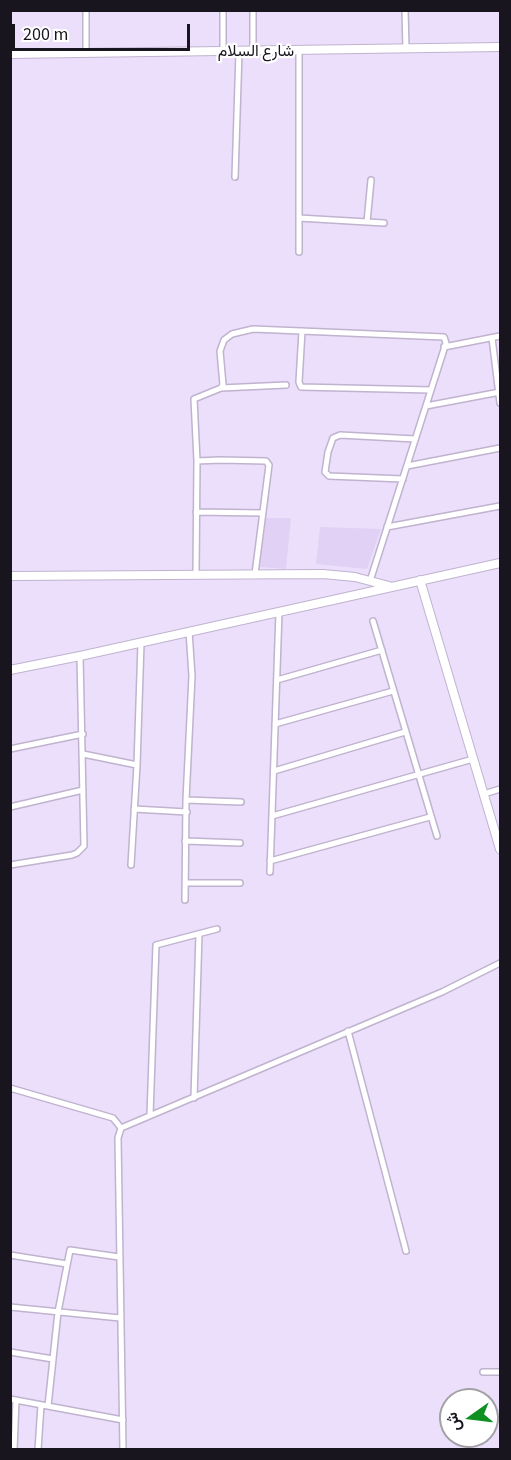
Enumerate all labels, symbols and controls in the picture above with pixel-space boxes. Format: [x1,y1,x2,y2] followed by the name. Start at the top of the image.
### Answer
[15,12,194,50] scale bar
[23,22,68,47] text: 200 m
[218,42,294,62] street label: شارع السلام
[439,1388,499,1448] north arrow
[440,1410,466,1434] text: ش

